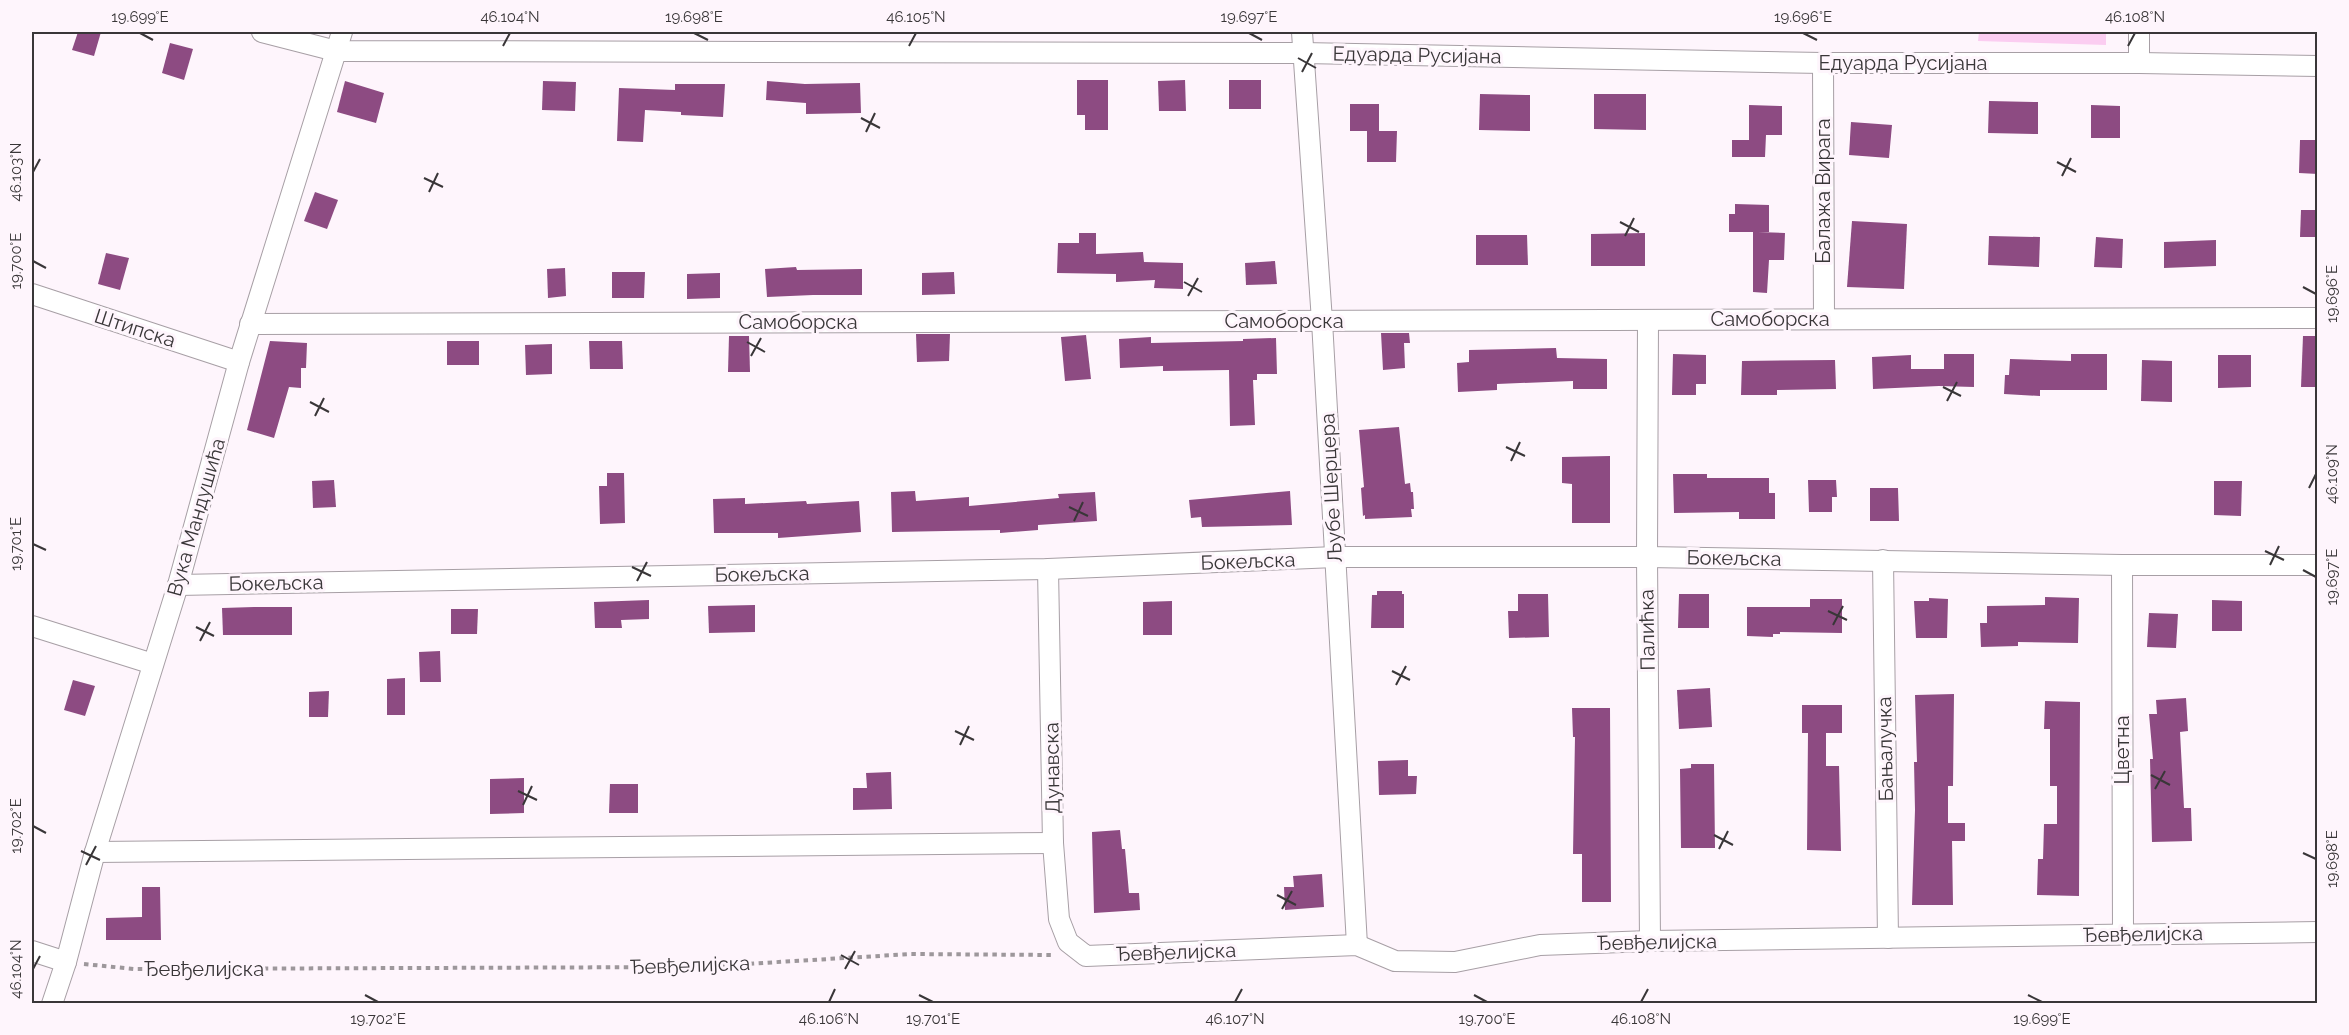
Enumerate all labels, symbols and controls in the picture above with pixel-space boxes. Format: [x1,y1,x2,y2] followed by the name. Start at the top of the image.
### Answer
[111,8,169,26] text: 19.699°E
[480,8,540,26] text: 46.104°N
[665,8,723,26] text: 19.698°E
[886,8,946,26] text: 46.105°N
[1221,8,1277,26] text: 19.697°E
[1774,8,1832,26] text: 19.696°E
[2105,8,2165,26] text: 46.108°N
[1332,42,1502,68] street label: Едуарда Русијана
[1819,51,1987,75] street label: Едуарда Русијана
[1811,118,1835,264] street label: Балажа Вирага
[7,143,25,201] text: 46.103°N
[7,233,25,289] text: 19.700°E
[2323,265,2341,323] text: 19.696°E
[91,304,179,352] street label: Штипска
[1710,307,1830,331] street label: Самоборска
[1224,309,1344,333] street label: Самоборска
[738,310,858,334] street label: Самоборска
[1315,413,1347,563] street label: Љубе Шерцера
[162,435,230,599] street label: Вука Мандушића
[2323,444,2341,504] text: 46.109°N
[7,517,25,571] text: 19.701°E
[1686,545,1782,571] street label: Бокељска
[1200,547,1296,575] street label: Бокељска
[2323,549,2341,605] text: 19.697°E
[714,561,810,587] street label: Бокељска
[228,570,324,596] street label: Бокељска
[1634,589,1660,671] street label: Палићка
[1872,696,1898,802] street label: Бањалучка
[2110,715,2134,785] street label: Цветна
[1039,722,1065,814] street label: Дунавска
[7,798,25,854] text: 19.702°E
[2323,830,2341,888] text: 19.698°E
[2083,921,2203,947] street label: Ђевђелијска
[1597,929,1717,955] street label: Ђевђелијска
[1116,938,1236,966] street label: Ђевђелијска
[7,939,25,999] text: 46.104°N
[630,951,750,979] street label: Ђевђелијска
[144,957,264,981] street label: Ђевђелијска
[350,1010,406,1028] text: 19.702°E
[799,1010,859,1028] text: 46.106°N
[906,1010,960,1028] text: 19.701°E
[1205,1010,1265,1028] text: 46.107°N
[1459,1010,1515,1028] text: 19.700°E
[1611,1010,1671,1028] text: 46.108°N
[2013,1010,2071,1028] text: 19.699°E

